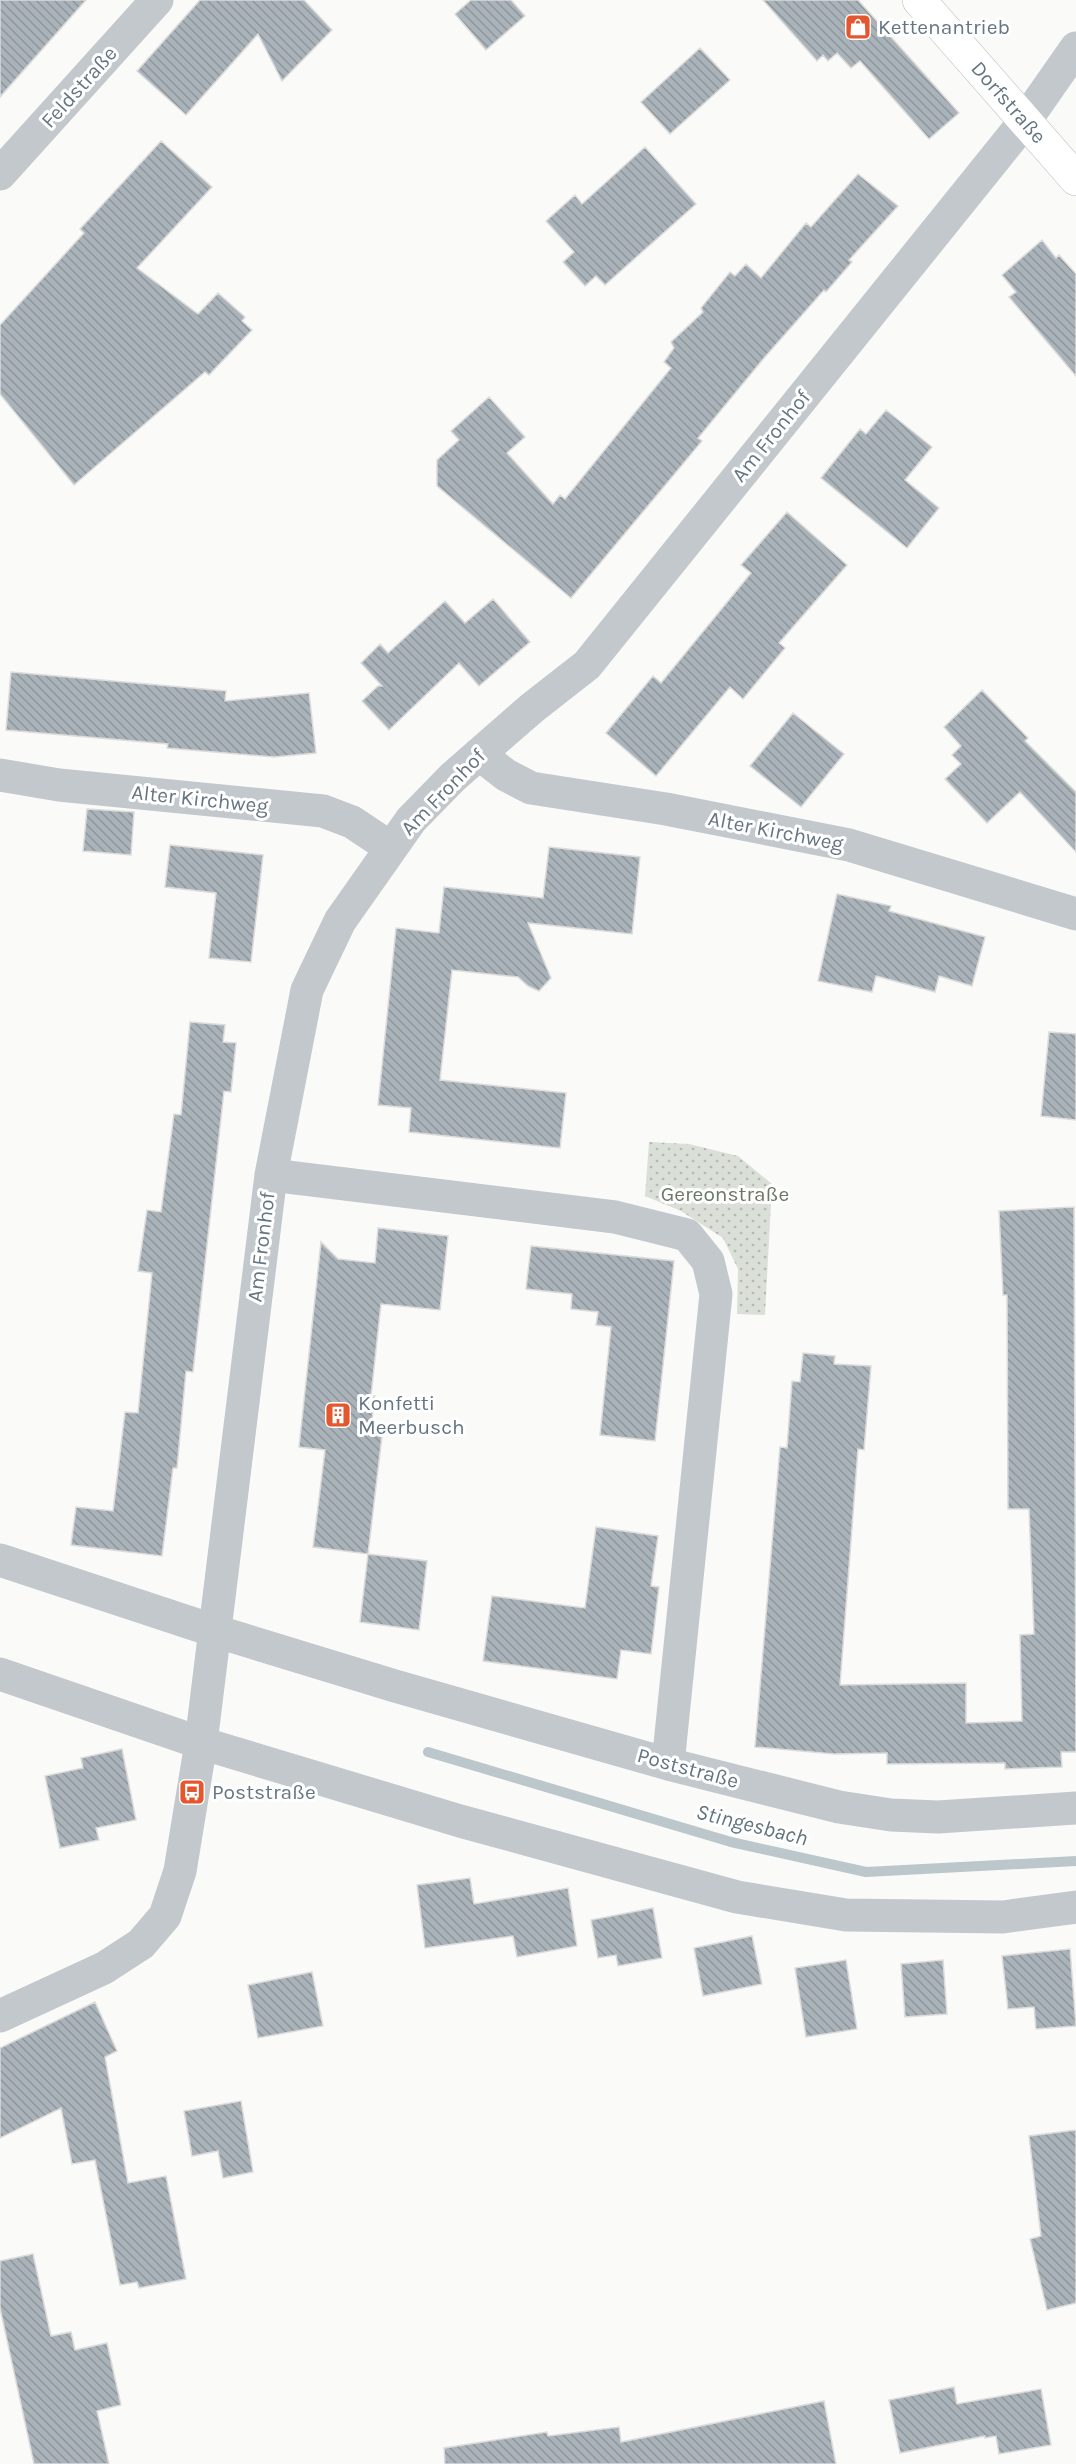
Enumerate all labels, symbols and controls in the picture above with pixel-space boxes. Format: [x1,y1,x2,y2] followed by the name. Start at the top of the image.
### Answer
[843,12,873,42] shop icon: Kettenantrieb
[878,15,1010,39] place label: Kettenantrieb
[36,41,122,133] street label: Feldstraße
[966,56,1051,148] street label: Dorfstraße
[727,385,816,487] street label: Am Fronhof
[396,743,491,840] street label: Am Fronhof
[131,780,270,818] street label: Alter Kirchweg
[706,806,846,856] street label: Alter Kirchweg
[661,1182,789,1206] park label: Gereonstraße
[242,1190,280,1303] street label: Am Fronhof
[358,1391,465,1439] place label: Konfetti Meerbusch
[323,1400,353,1430] building icon: Konfetti Meerbusch
[635,1743,741,1793] street label: Poststraße
[177,1777,207,1807] bus stop icon: Poststraße
[212,1780,316,1804] place label: Poststraße
[694,1799,810,1851] water label: Stingesbach

